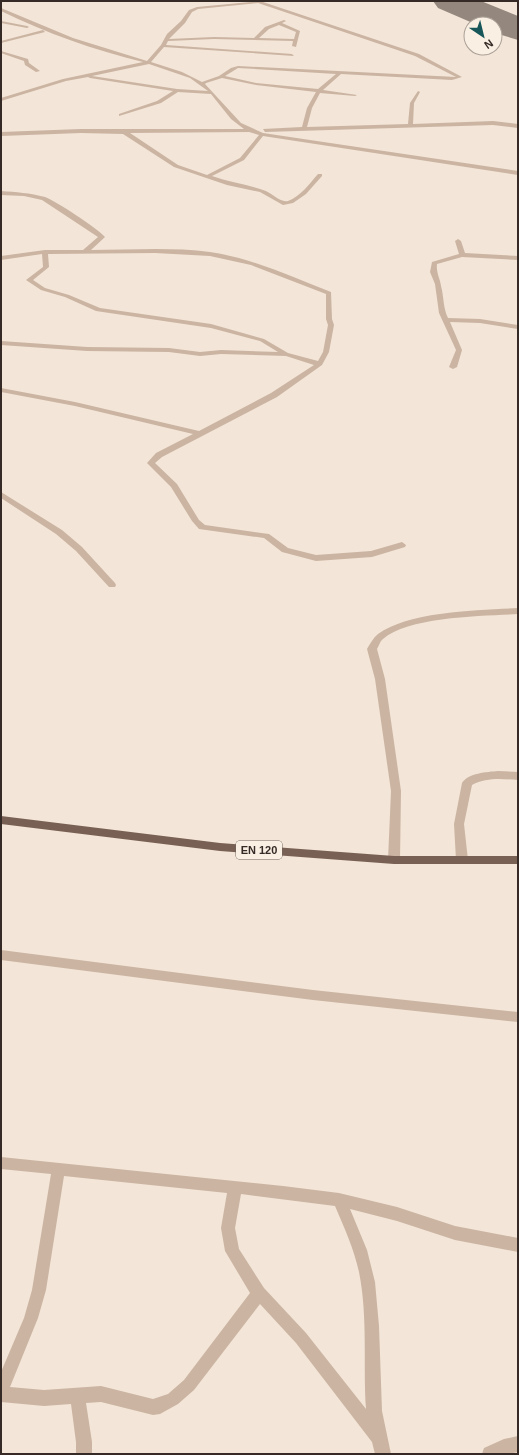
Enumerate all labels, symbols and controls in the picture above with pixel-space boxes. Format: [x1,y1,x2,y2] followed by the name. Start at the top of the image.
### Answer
[463,16,503,56] north arrow
[482,37,495,51] text: N
[236,841,282,859] road number: EN 120

